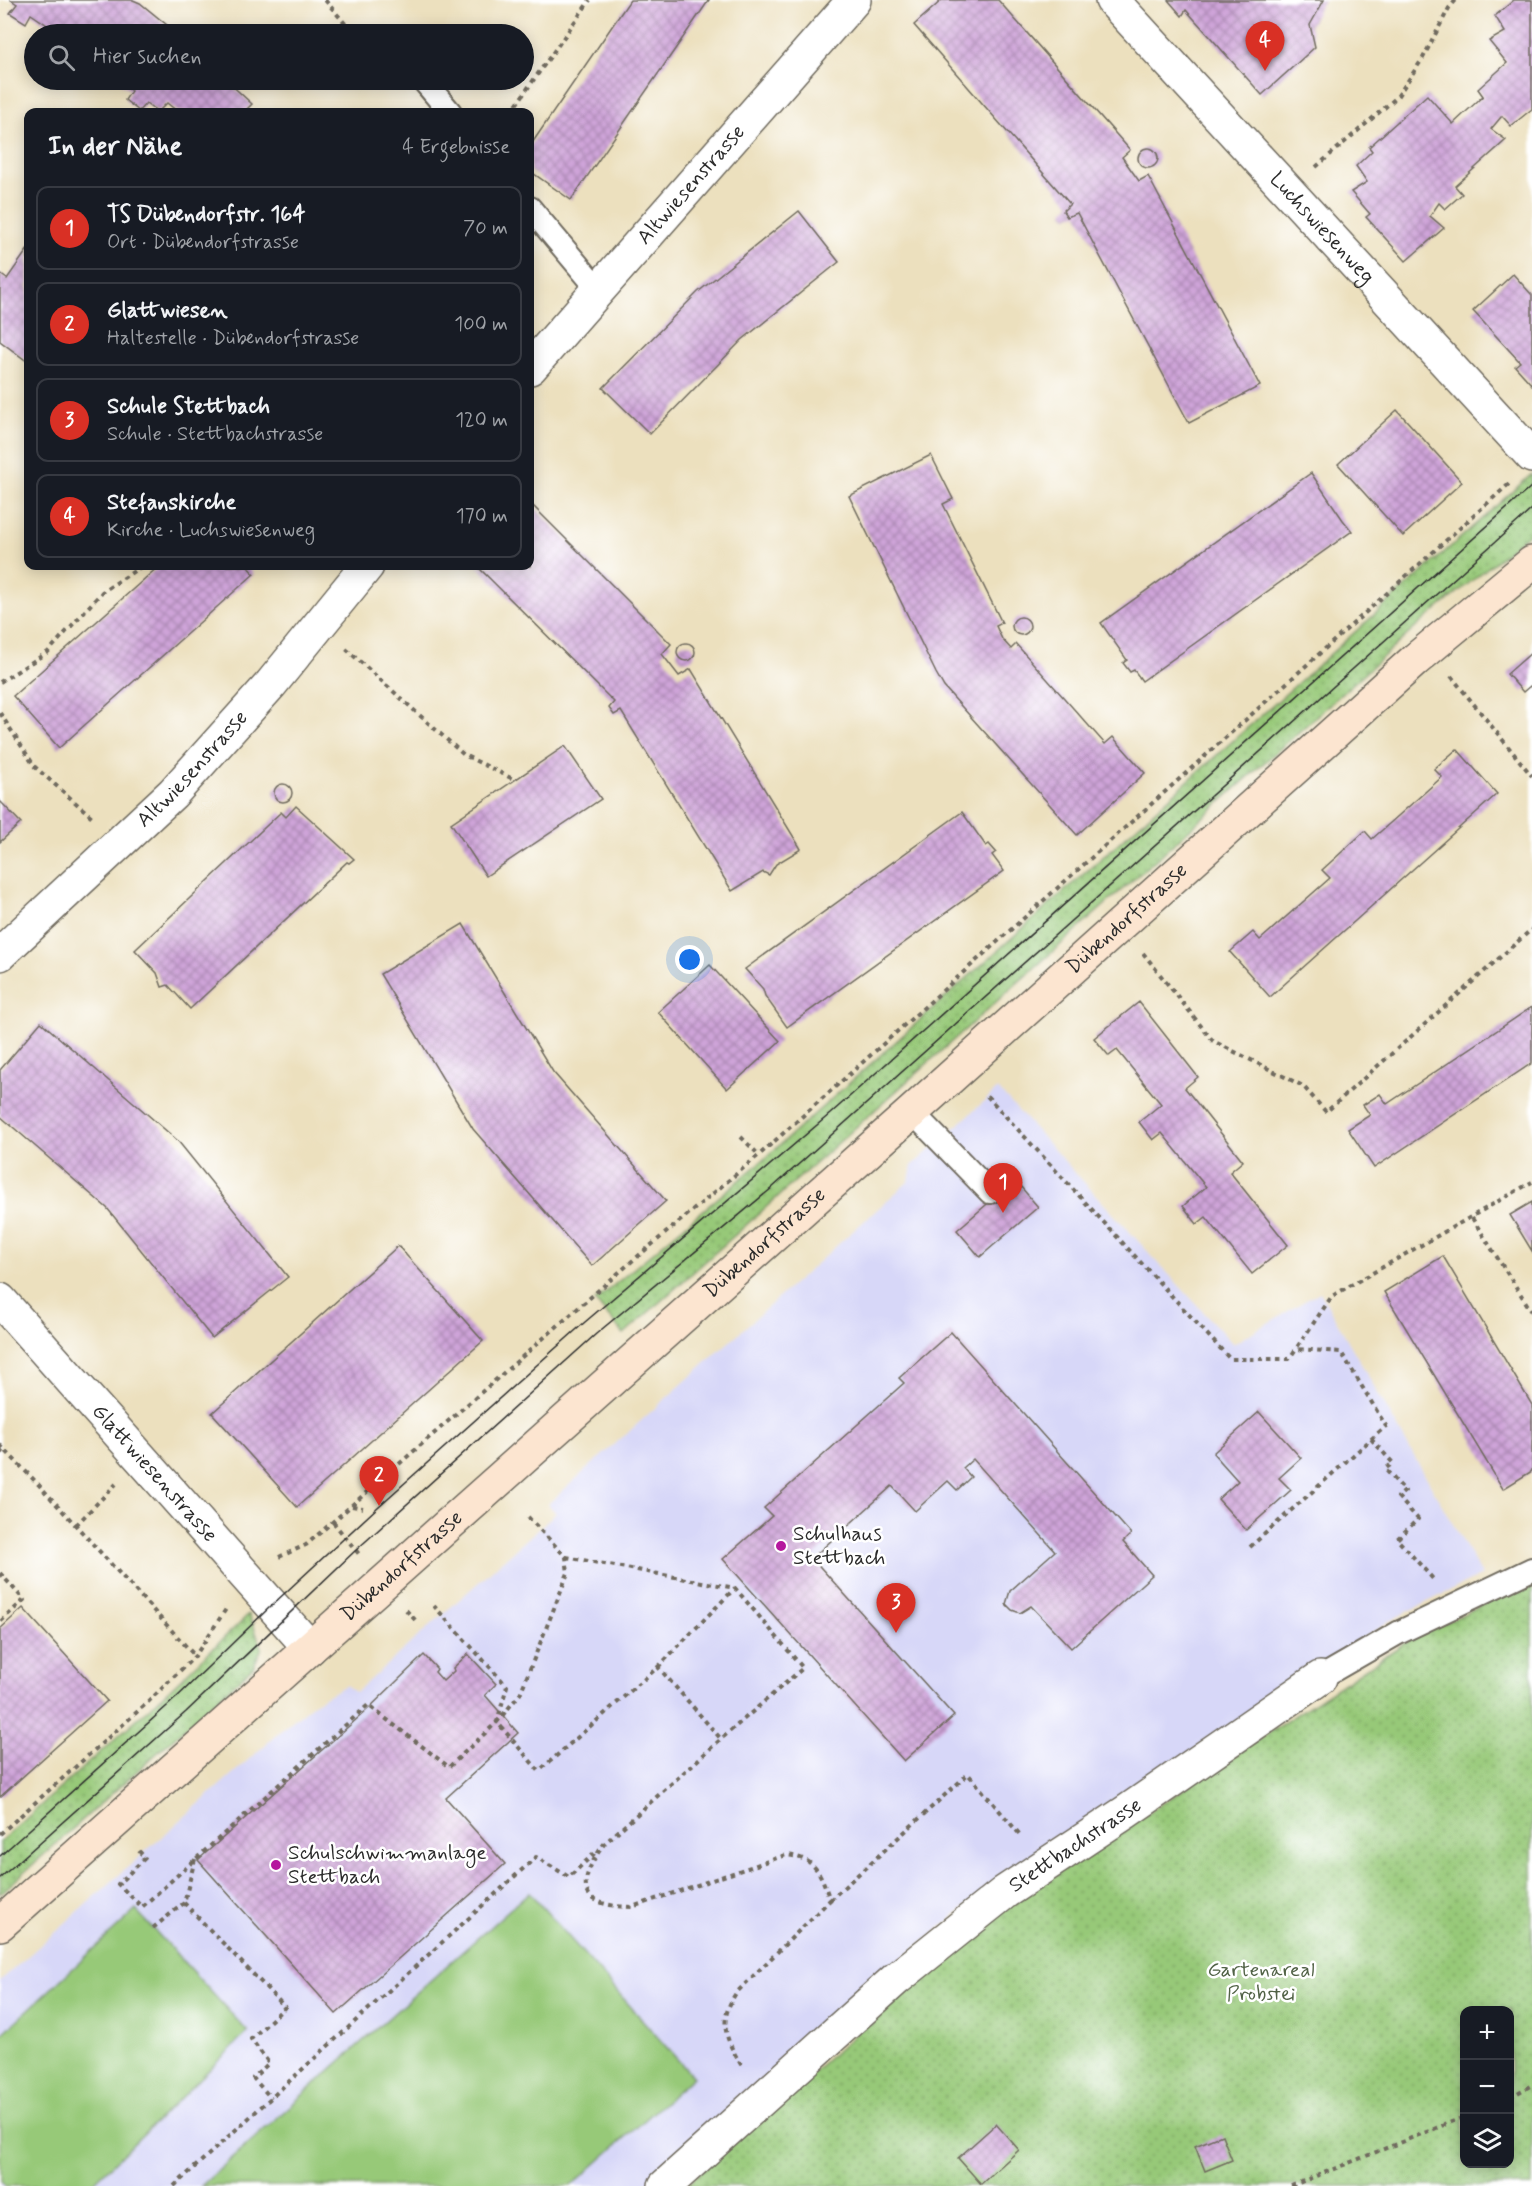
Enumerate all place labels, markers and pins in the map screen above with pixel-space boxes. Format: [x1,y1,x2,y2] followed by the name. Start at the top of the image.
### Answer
[1246,22,1284,71] pin: 4
[984,1164,1022,1213] pin: 1
[360,1456,398,1506] pin: 2
[793,1520,885,1572] place label: Schulhaus Stettbach
[774,1539,788,1553] marker: Schulhaus Stettbach
[876,1584,916,1633] pin: 3
[288,1839,487,1891] place label: Schulschwimmanlage Stettbach
[269,1858,283,1872] marker: Schulschwimmanlage Stettbach

